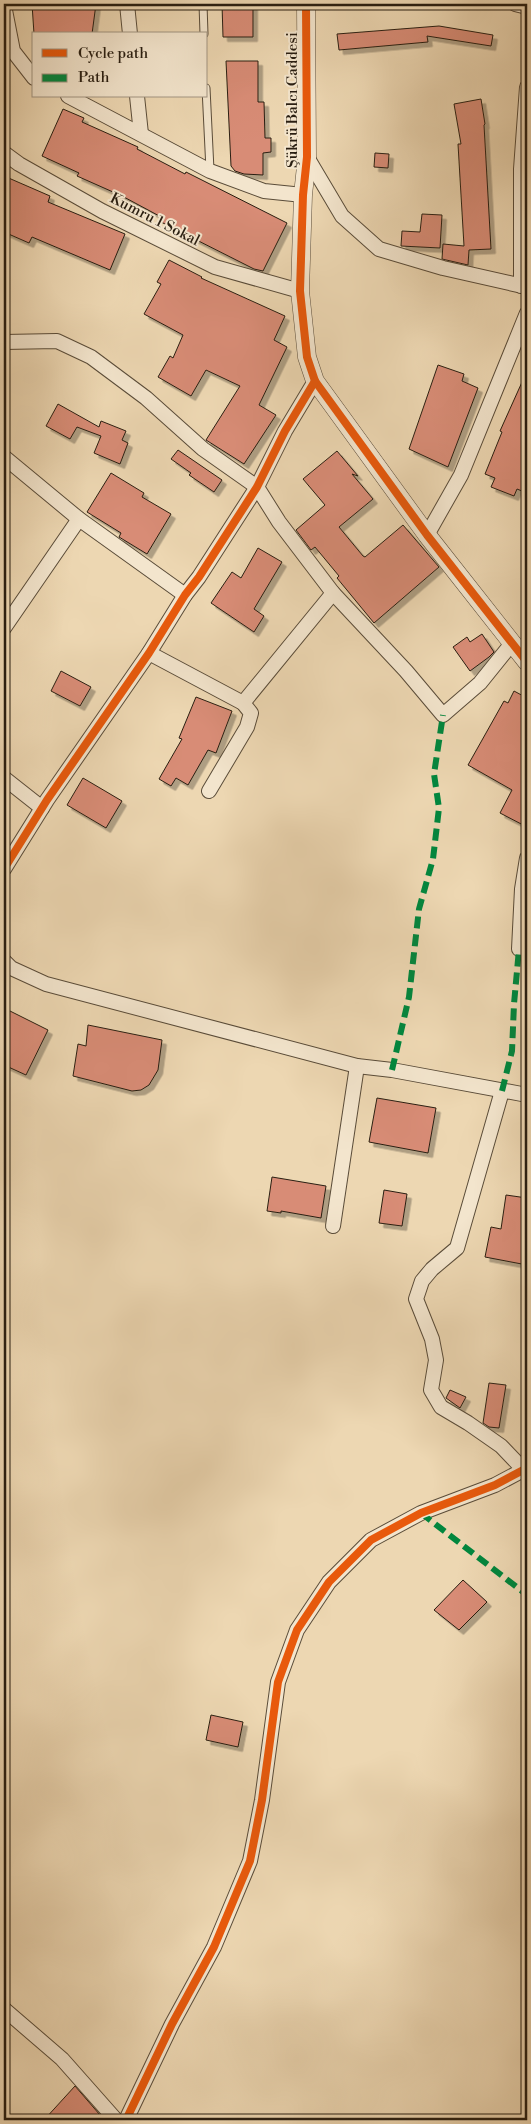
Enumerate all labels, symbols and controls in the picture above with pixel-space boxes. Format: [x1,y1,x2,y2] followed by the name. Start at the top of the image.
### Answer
[32,32,208,98] legend
[283,32,302,168] street label: Şükrü Balcı Caddesi
[78,44,148,63] text: Cycle path
[78,68,110,87] text: Path
[107,189,203,250] street label: Kumru 1 Sokal

